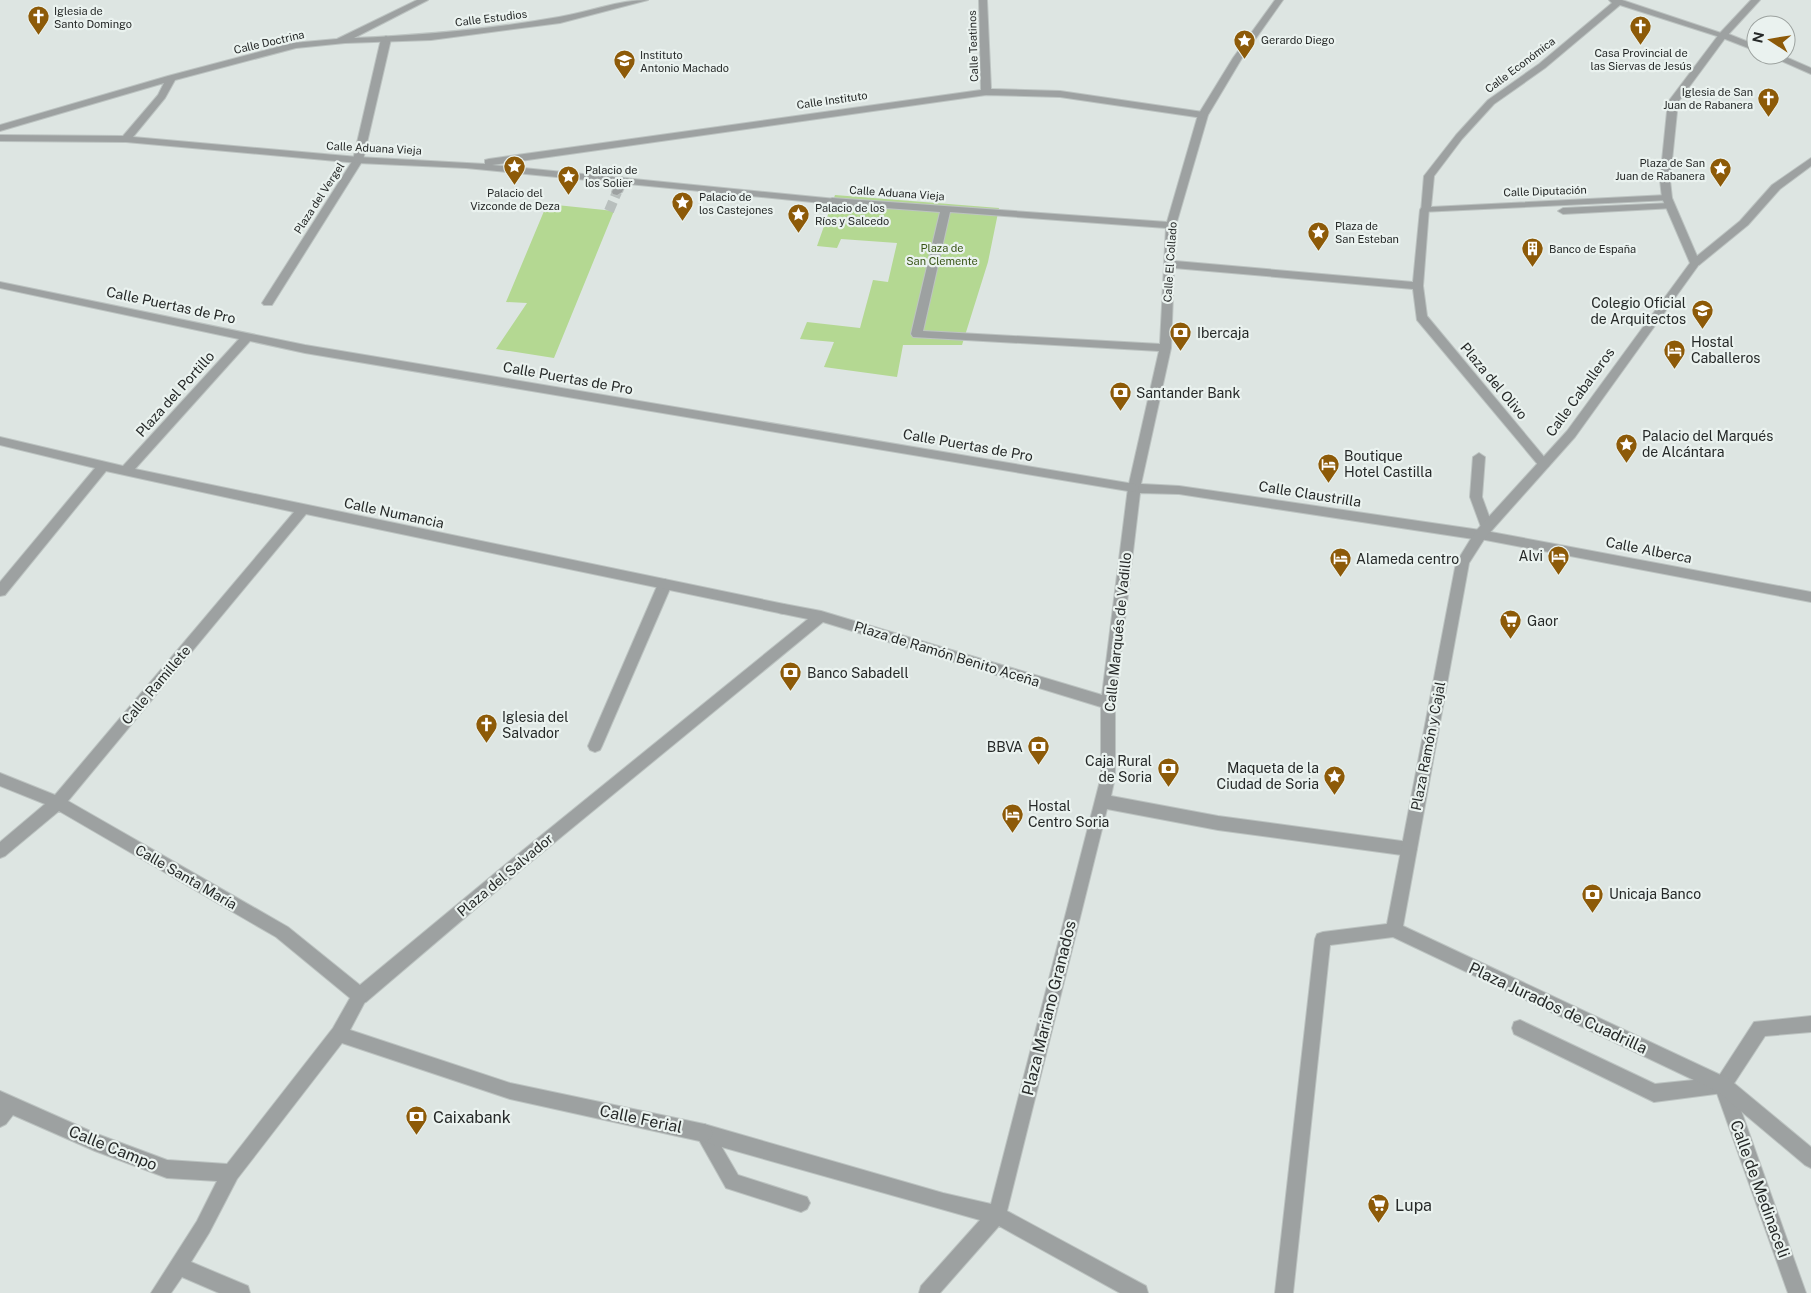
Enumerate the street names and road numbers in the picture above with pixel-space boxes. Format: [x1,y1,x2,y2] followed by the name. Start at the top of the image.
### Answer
[454,8,528,28] street label: Calle Estudios
[966,10,980,82] street label: Calle Teatinos
[233,28,305,56] street label: Calle Doctrina
[1483,35,1557,95] street label: Calle Económica
[796,89,868,111] street label: Calle Instituto
[326,140,422,156] street label: Calle Aduana Vieja
[292,160,346,236] street label: Plaza del Vergel
[849,184,945,202] street label: Calle Aduana Vieja
[1503,184,1587,198] street label: Calle Diputación
[1161,221,1179,303] street label: Calle El Collado
[105,283,237,327] street label: Calle Puertas de Pro
[1457,339,1531,423] street label: Plaza del Olivo
[1542,344,1618,440] street label: Calle Caballeros
[132,348,218,440] street label: Plaza del Portillo
[502,359,634,397] street label: Calle Puertas de Pro
[902,426,1034,464] street label: Calle Puertas de Pro
[1258,478,1362,510] street label: Calle Claustrilla
[343,495,445,531] street label: Calle Numancia
[1605,534,1693,566] street label: Calle Alberca
[1102,551,1134,712] street label: Calle Marqués de Vadillo
[852,618,1042,690] street label: Plaza de Ramón Benito Aceña
[118,642,194,728] street label: Calle Ramillete
[1408,680,1448,812] street label: Plaza Ramón y Cajal
[454,830,556,920] street label: Plaza del Salvador
[132,841,240,913] street label: Calle Santa María
[1018,919,1080,1097] street label: Plaza Mariano Granados
[1466,958,1650,1058] street label: Plaza Jurados de Cuadrilla
[598,1101,684,1137] street label: Calle Ferial
[1726,1118,1794,1260] street label: Calle de Medinaceli
[66,1122,160,1174] street label: Calle Campo

